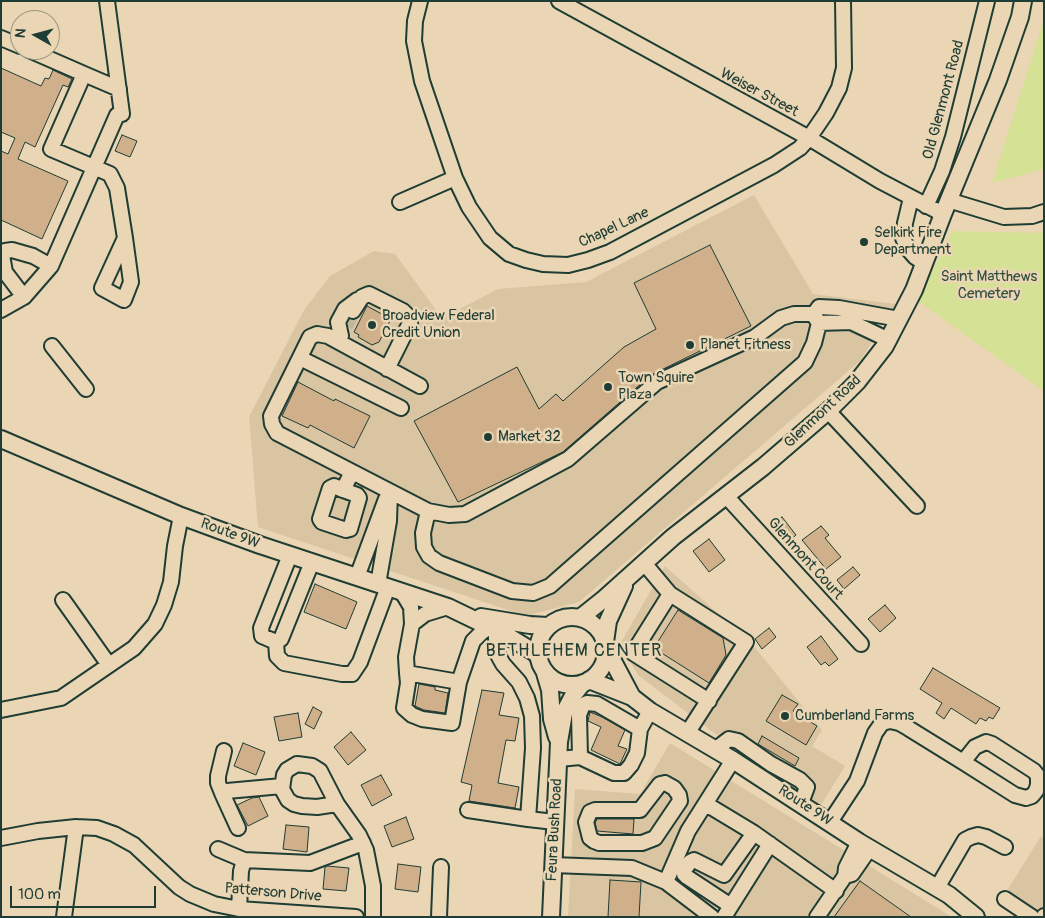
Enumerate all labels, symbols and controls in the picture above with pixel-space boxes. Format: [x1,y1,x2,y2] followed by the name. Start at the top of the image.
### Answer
[10,10,60,60] north arrow
[12,27,30,39] text: N
[919,38,969,162] street label: Old Glenmont Road
[717,65,801,121] street label: Weiser Street
[576,204,652,252] street label: Chapel Lane
[874,224,951,259] place label: Selkirk Fire Department
[858,236,870,248] marker: Selkirk Fire Department
[941,268,1037,303] park label: Saint Matthews Cemetery
[382,307,495,342] place label: Broadview Federal Credit Union
[366,319,378,331] marker: Broadview Federal Credit Union
[700,336,791,354] place label: Planet Fitness
[684,339,696,351] marker: Planet Fitness
[618,369,694,404] place label: Town Squire Plaza
[781,372,865,452] street label: Glenmont Road
[602,381,614,393] marker: Town Squire Plaza
[498,428,561,446] place label: Market 32
[482,431,494,443] marker: Market 32
[763,514,847,604] street label: Glenmont Court
[198,515,262,553] street label: Route 9W
[484,640,664,662] district label: BETHLEHEM CENTER
[795,707,914,725] place label: Cumberland Farms
[779,710,791,722] marker: Cumberland Farms
[543,778,567,882] street label: Feura Bush Road
[774,782,836,830] street label: Route 9W
[12,876,159,908] scale bar
[224,880,322,906] street label: Patterson Drive
[18,885,61,904] text: 100 m

